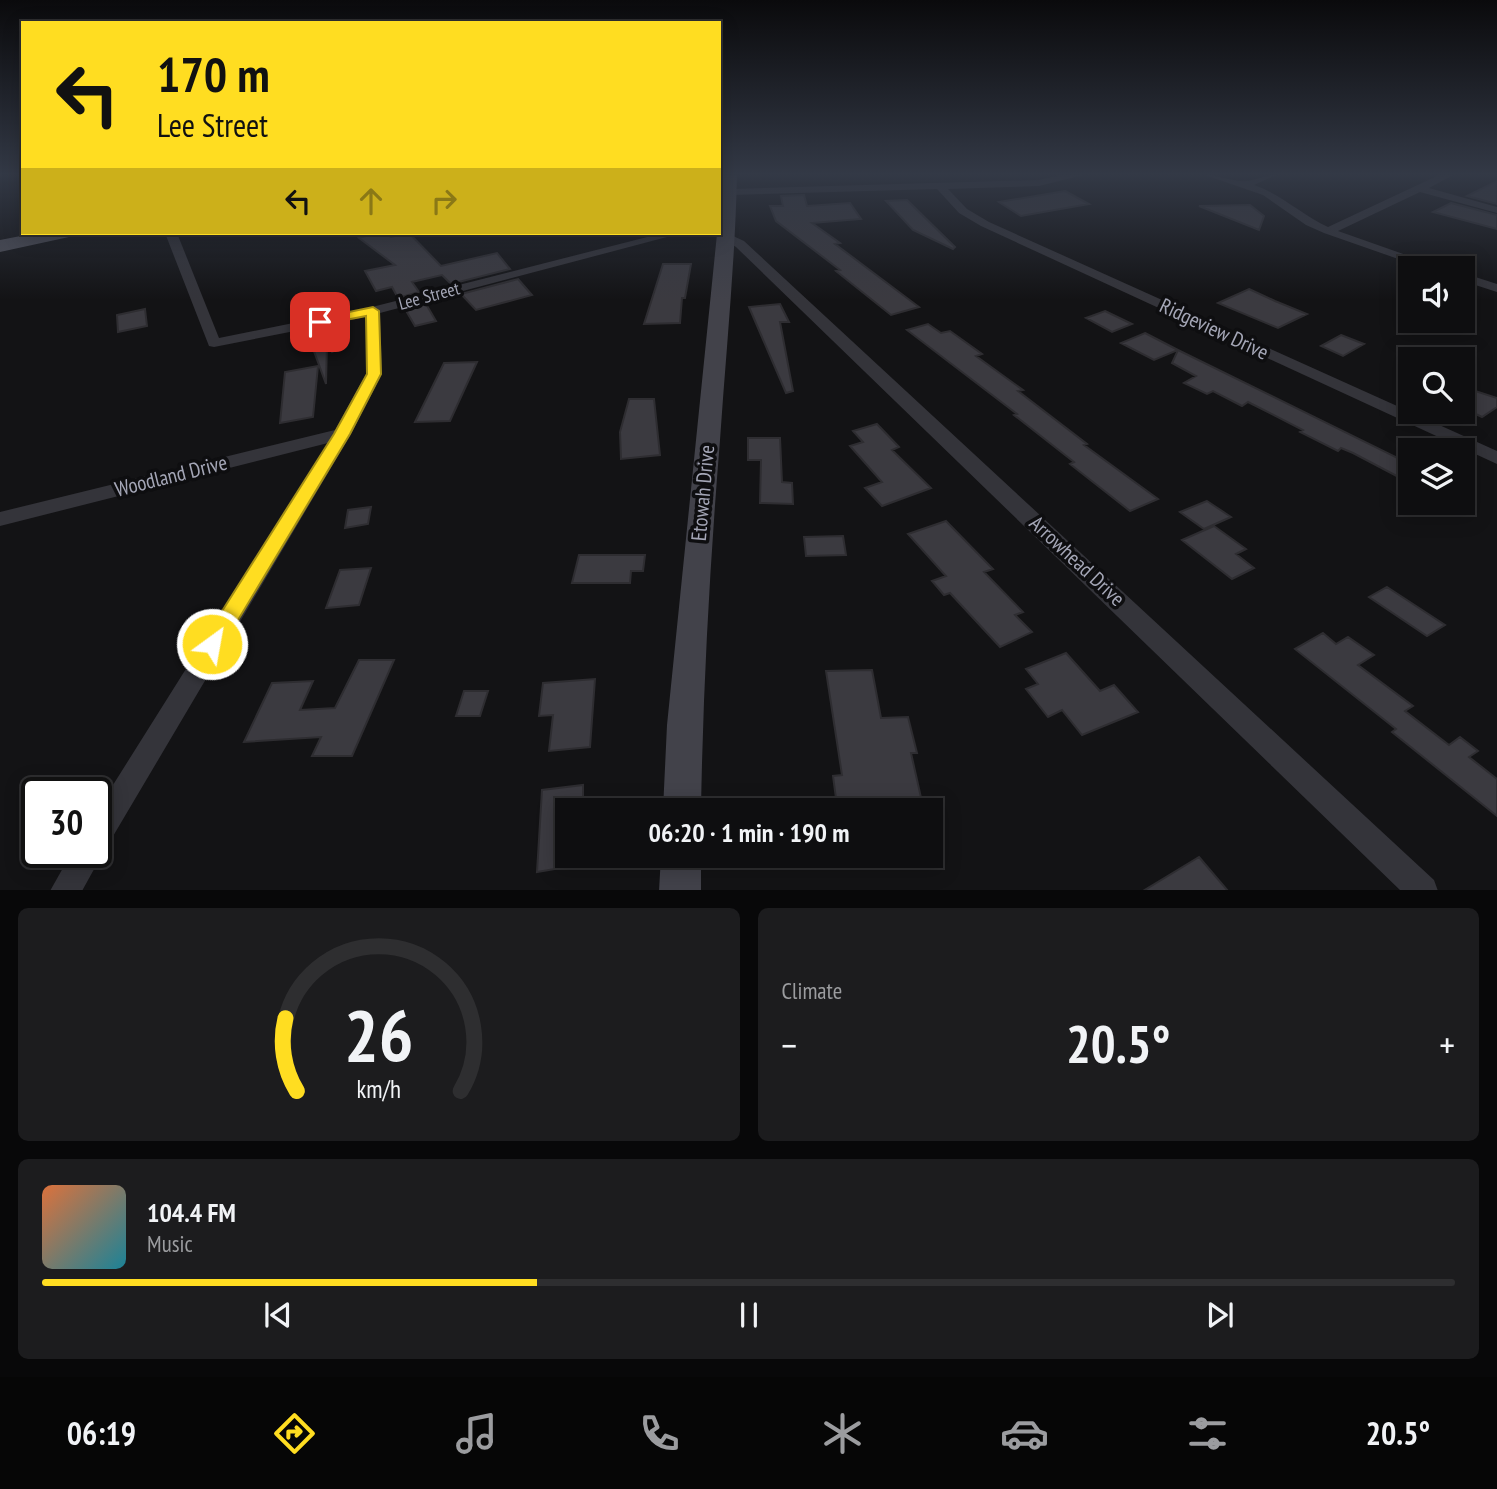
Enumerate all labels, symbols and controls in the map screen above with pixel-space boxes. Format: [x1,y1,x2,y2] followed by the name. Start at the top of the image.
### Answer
[157,42,270,106] text: 170 m
[42,49,133,140] icon: left
[157,104,268,146] text: Lee Street
[279,182,317,220] icon: left
[352,182,390,220] icon: ahead
[425,182,463,220] icon: right
[1398,256,1475,515] map controls
[1398,256,1475,333] button: sound
[396,276,462,315] street label: Lee Street
[290,292,350,352] pin
[1156,292,1273,365] street label: Ridgeview Drive
[301,303,339,341] icon: arrive
[1398,347,1475,424] button: search
[1398,438,1475,515] button: layers
[685,444,720,542] street label: Etowah Drive
[112,449,230,503] street label: Woodland Drive
[1024,510,1131,612] street label: Arrowhead Drive
[175,607,249,681] position arrow
[21,777,112,868] speed limit sign: 30
[649,816,849,849] text: 06:20 · 1 min · 190 m
[782,976,842,1005] text: Climate
[344,987,414,1081] text: 26
[1066,1010,1171,1077] text: 20.5°
[782,1020,797,1069] text: −
[1439,1020,1455,1069] text: +
[357,1072,401,1104] text: km/h
[147,1196,236,1229] text: 104.4 FM
[147,1229,193,1258] text: Music
[259,1296,297,1334] icon: previous
[730,1296,768,1334] icon: pause
[1201,1296,1239,1334] icon: next
[270,1409,319,1458] icon: directions
[452,1409,501,1458] icon: music
[635,1409,684,1458] icon: phone
[818,1409,867,1458] icon: climate
[1000,1409,1049,1458] icon: car
[1183,1409,1232,1458] icon: filters
[67,1412,136,1454] text: 06:19
[1366,1412,1430,1454] text: 20.5°

